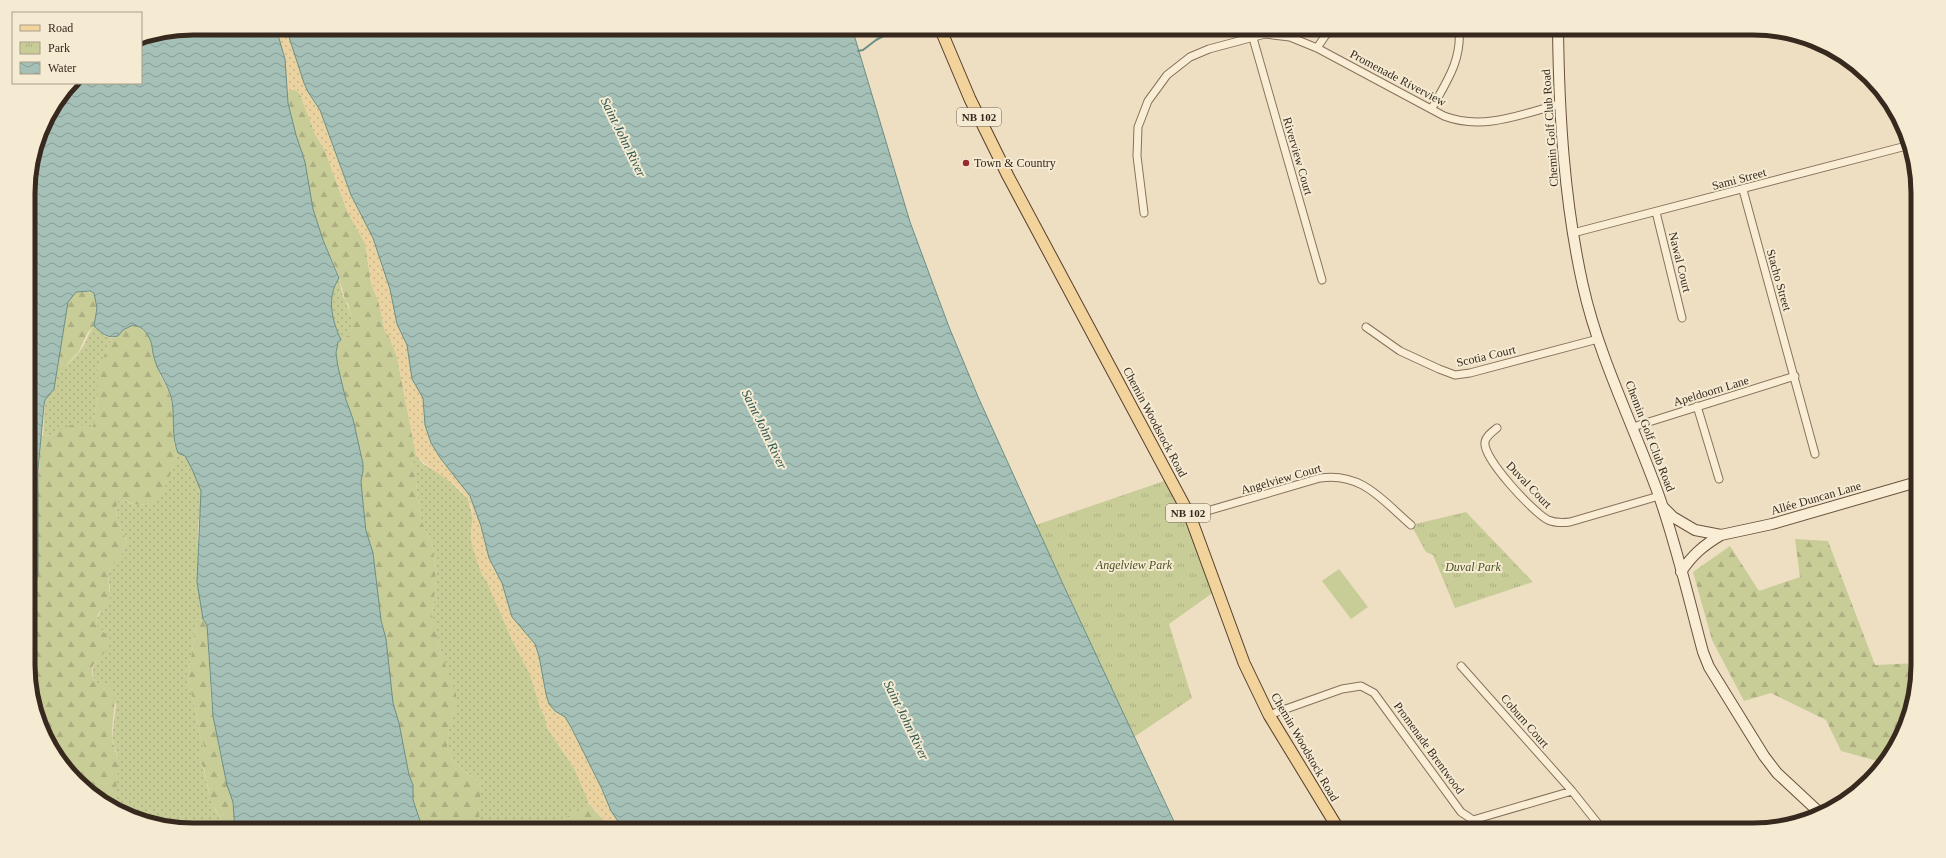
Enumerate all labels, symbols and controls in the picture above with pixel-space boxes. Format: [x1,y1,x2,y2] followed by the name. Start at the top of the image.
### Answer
[12,12,142,84] legend
[48,21,73,35] text: Road
[48,41,70,55] text: Park
[1347,47,1449,109] street label: Promenade Riverview
[48,61,76,75] text: Water
[1539,69,1561,187] street label: Chemin Golf Club Road
[598,95,650,180] water label: Saint John River
[957,108,1001,126] road number: NB 102
[1280,115,1316,197] street label: Riverview Court
[974,156,1056,170] place label: Town & Country
[961,158,971,168] marker: Town & Country
[1710,165,1768,193] street label: Sami Street
[1666,230,1694,294] street label: Nawal Court
[1763,247,1795,313] street label: Stacho Street
[1455,342,1518,370] street label: Scotia Court
[1120,364,1190,480] street label: Chemin Woodstock Road
[1672,373,1750,409] street label: Apeldoorn Lane
[1622,379,1678,493] street label: Chemin Golf Club Road
[739,387,791,472] water label: Saint John River
[1503,459,1555,512] street label: Duval Court
[1239,461,1323,497] street label: Angelview Court
[1769,478,1863,518] street label: Allée Duncan Lane
[1166,504,1210,522] road number: NB 102
[1095,558,1173,572] park label: Angelview Park
[1444,560,1501,574] park label: Duval Park
[881,678,933,763] water label: Saint John River
[1268,690,1342,804] street label: Chemin Woodstock Road
[1498,691,1552,751] street label: Coburn Court
[1391,699,1467,797] street label: Promenade Brentwood

